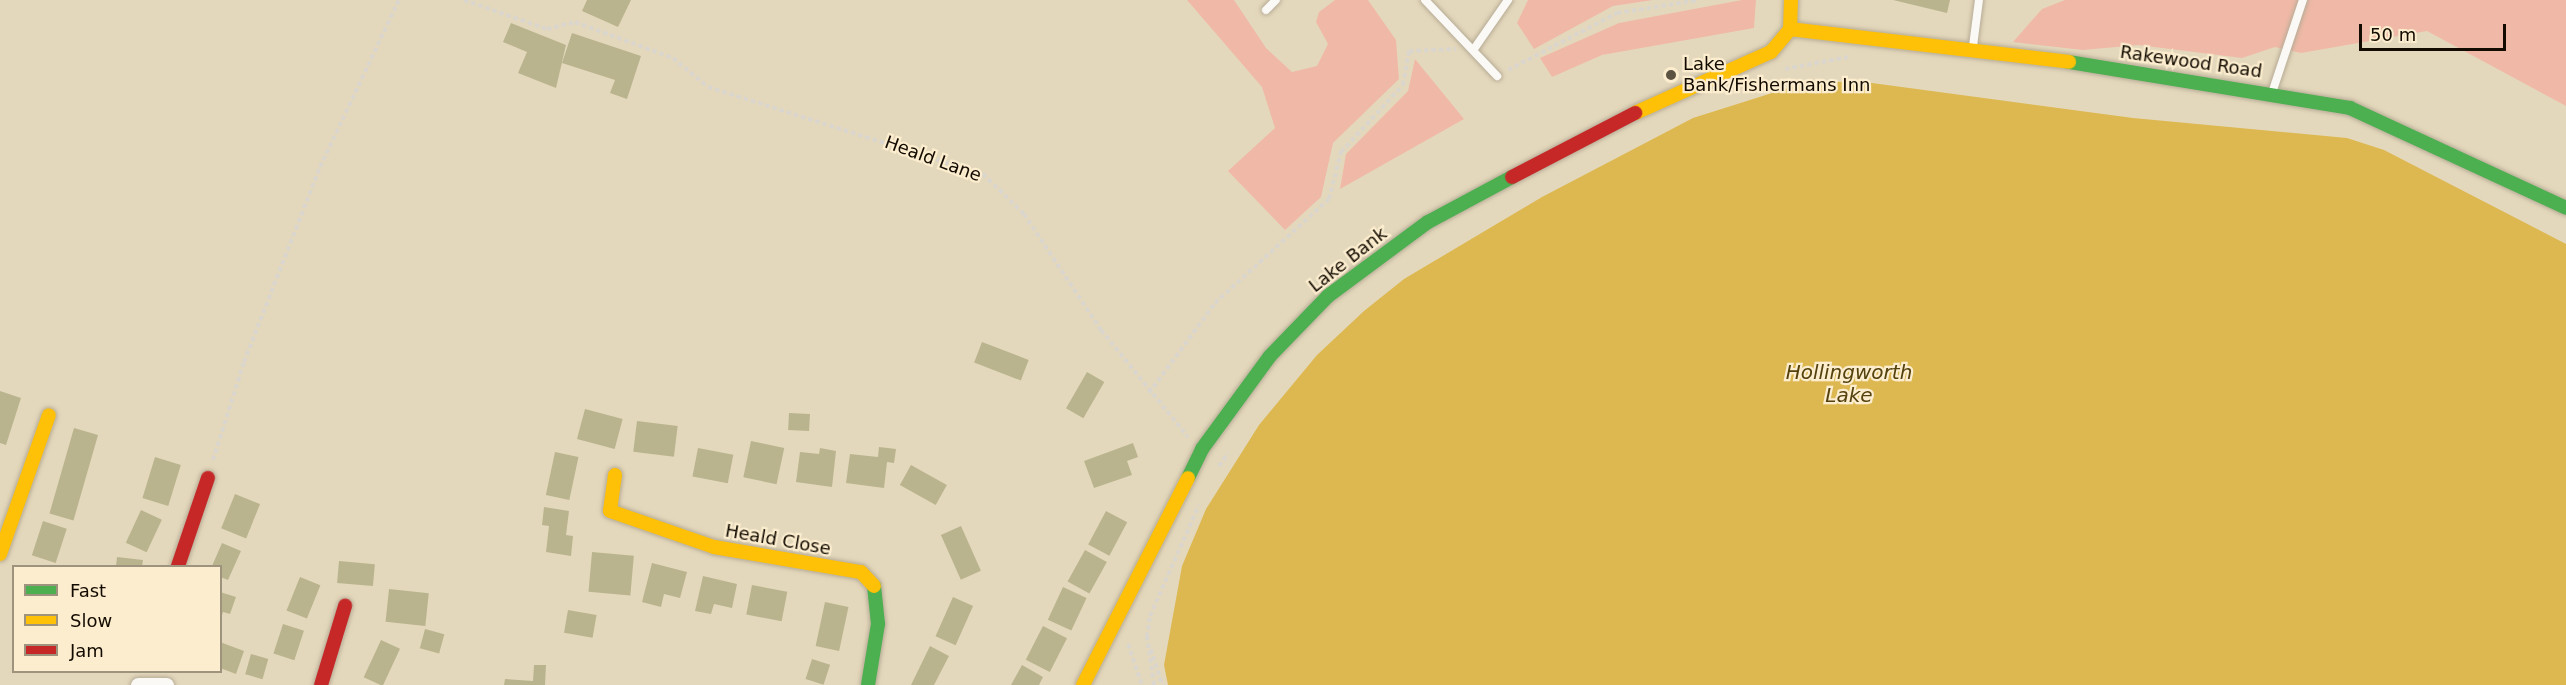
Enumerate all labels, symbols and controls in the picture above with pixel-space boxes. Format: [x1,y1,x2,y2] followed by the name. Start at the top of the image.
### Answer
[2362,12,2509,50] scale bar
[2370,24,2416,45] text: 50 m
[2119,41,2263,83] street label: Rakewood Road
[1683,54,1870,97] place label: Lake Bank/Fishermans Inn
[1664,68,1678,82] marker: Lake Bank/Fishermans Inn
[882,132,984,186] street label: Heald Lane
[1305,223,1391,297] street label: Lake Bank
[1786,360,1912,407] water label: Hollingworth Lake
[724,520,832,560] street label: Heald Close
[12,565,222,673] legend
[70,580,106,601] text: Fast
[70,610,112,631] text: Slow
[70,640,104,661] text: Jam

